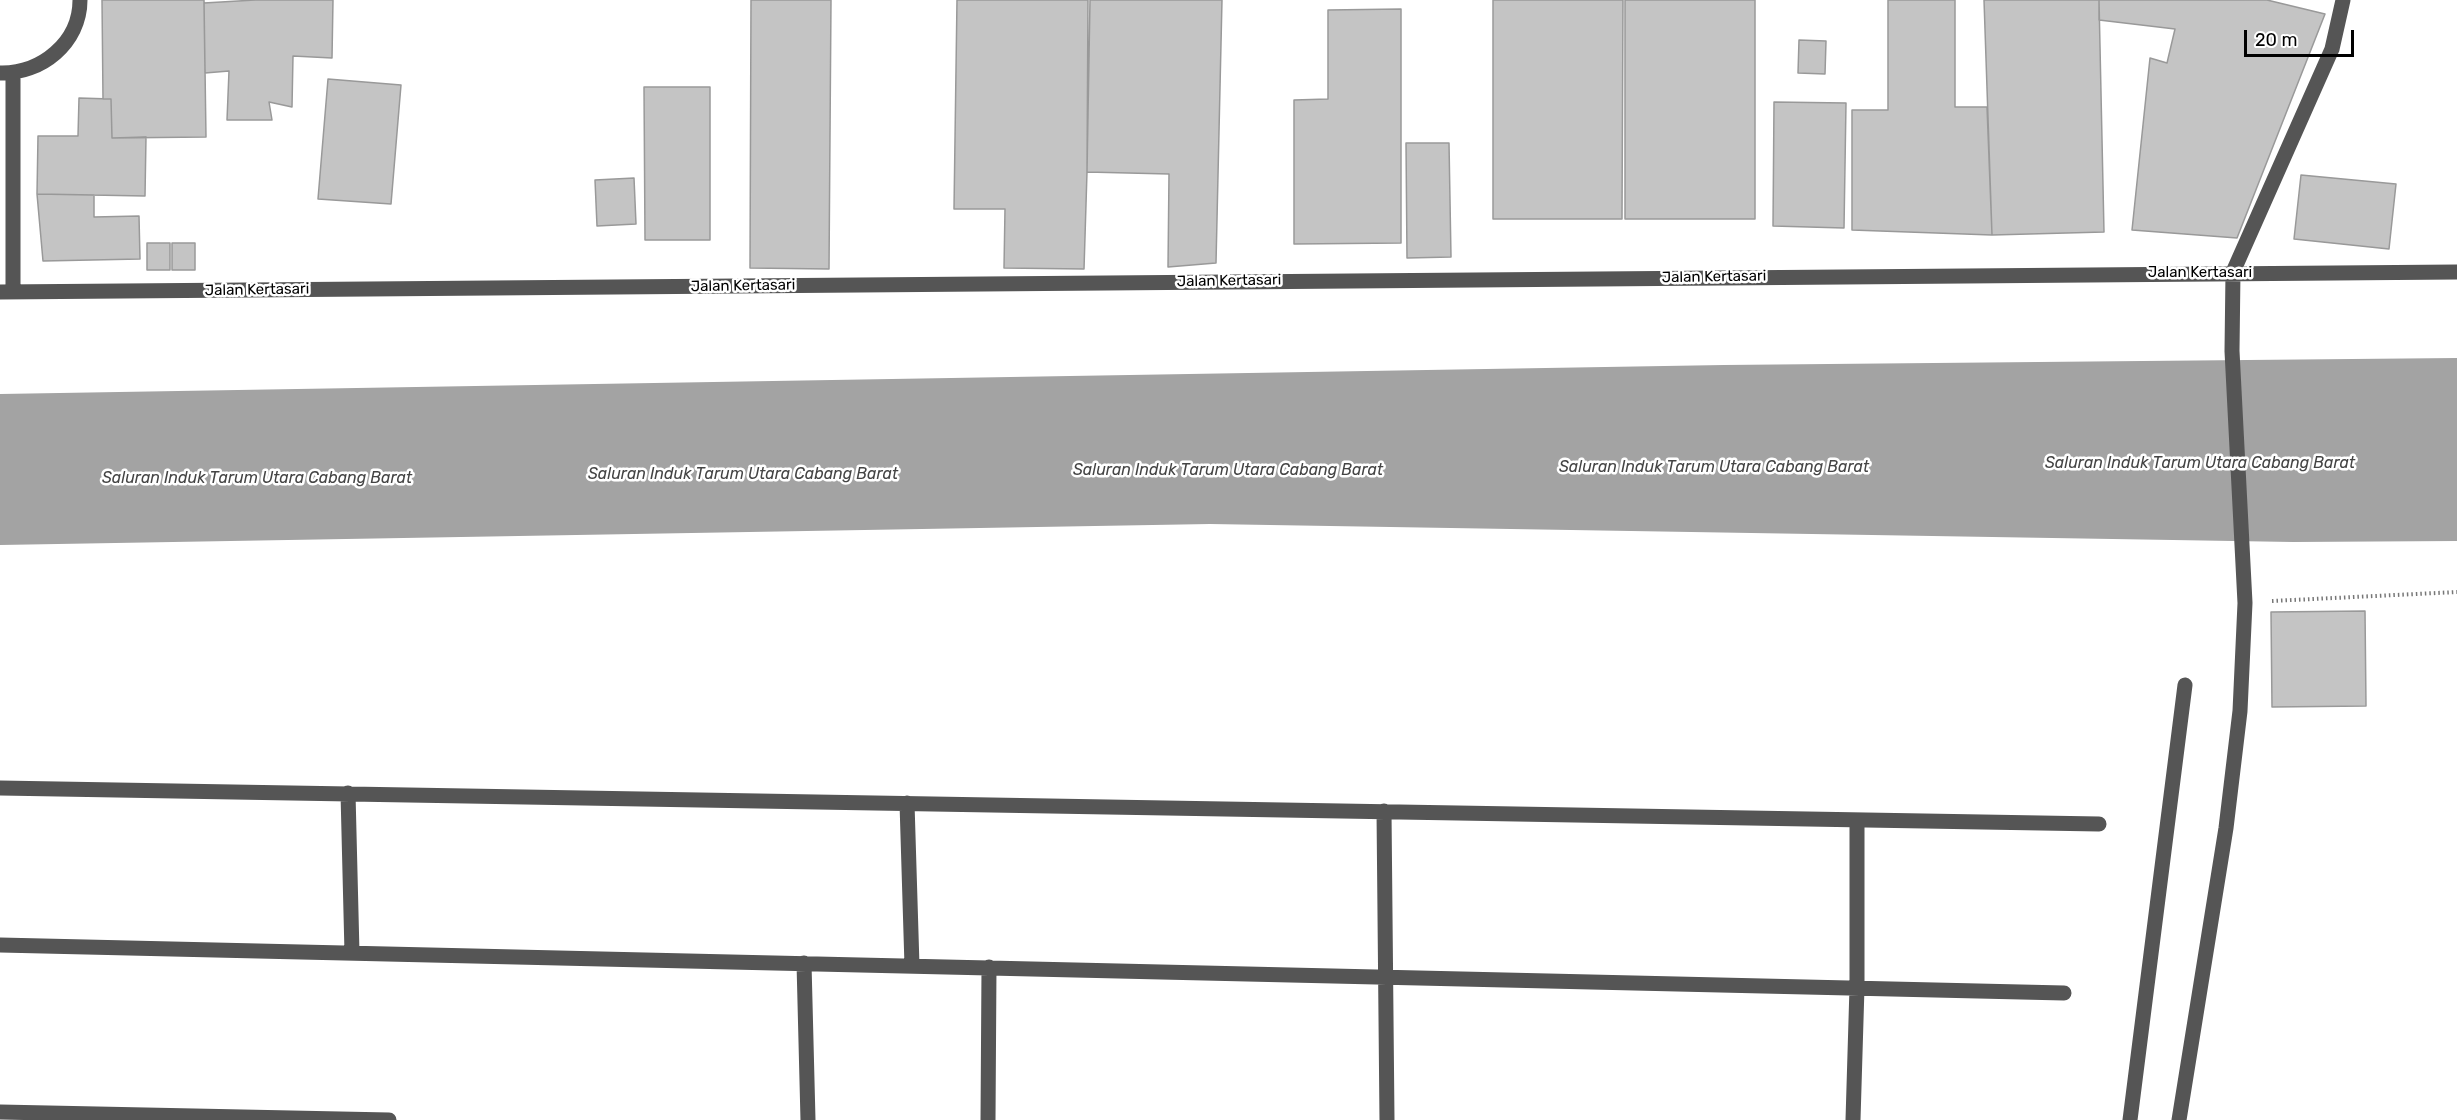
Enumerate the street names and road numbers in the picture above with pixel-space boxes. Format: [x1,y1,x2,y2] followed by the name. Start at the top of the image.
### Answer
[2148,264,2252,282] street label: Jalan Kertasari
[1662,267,1766,287] street label: Jalan Kertasari
[1177,271,1281,291] street label: Jalan Kertasari
[691,276,795,296] street label: Jalan Kertasari
[205,280,309,300] street label: Jalan Kertasari

